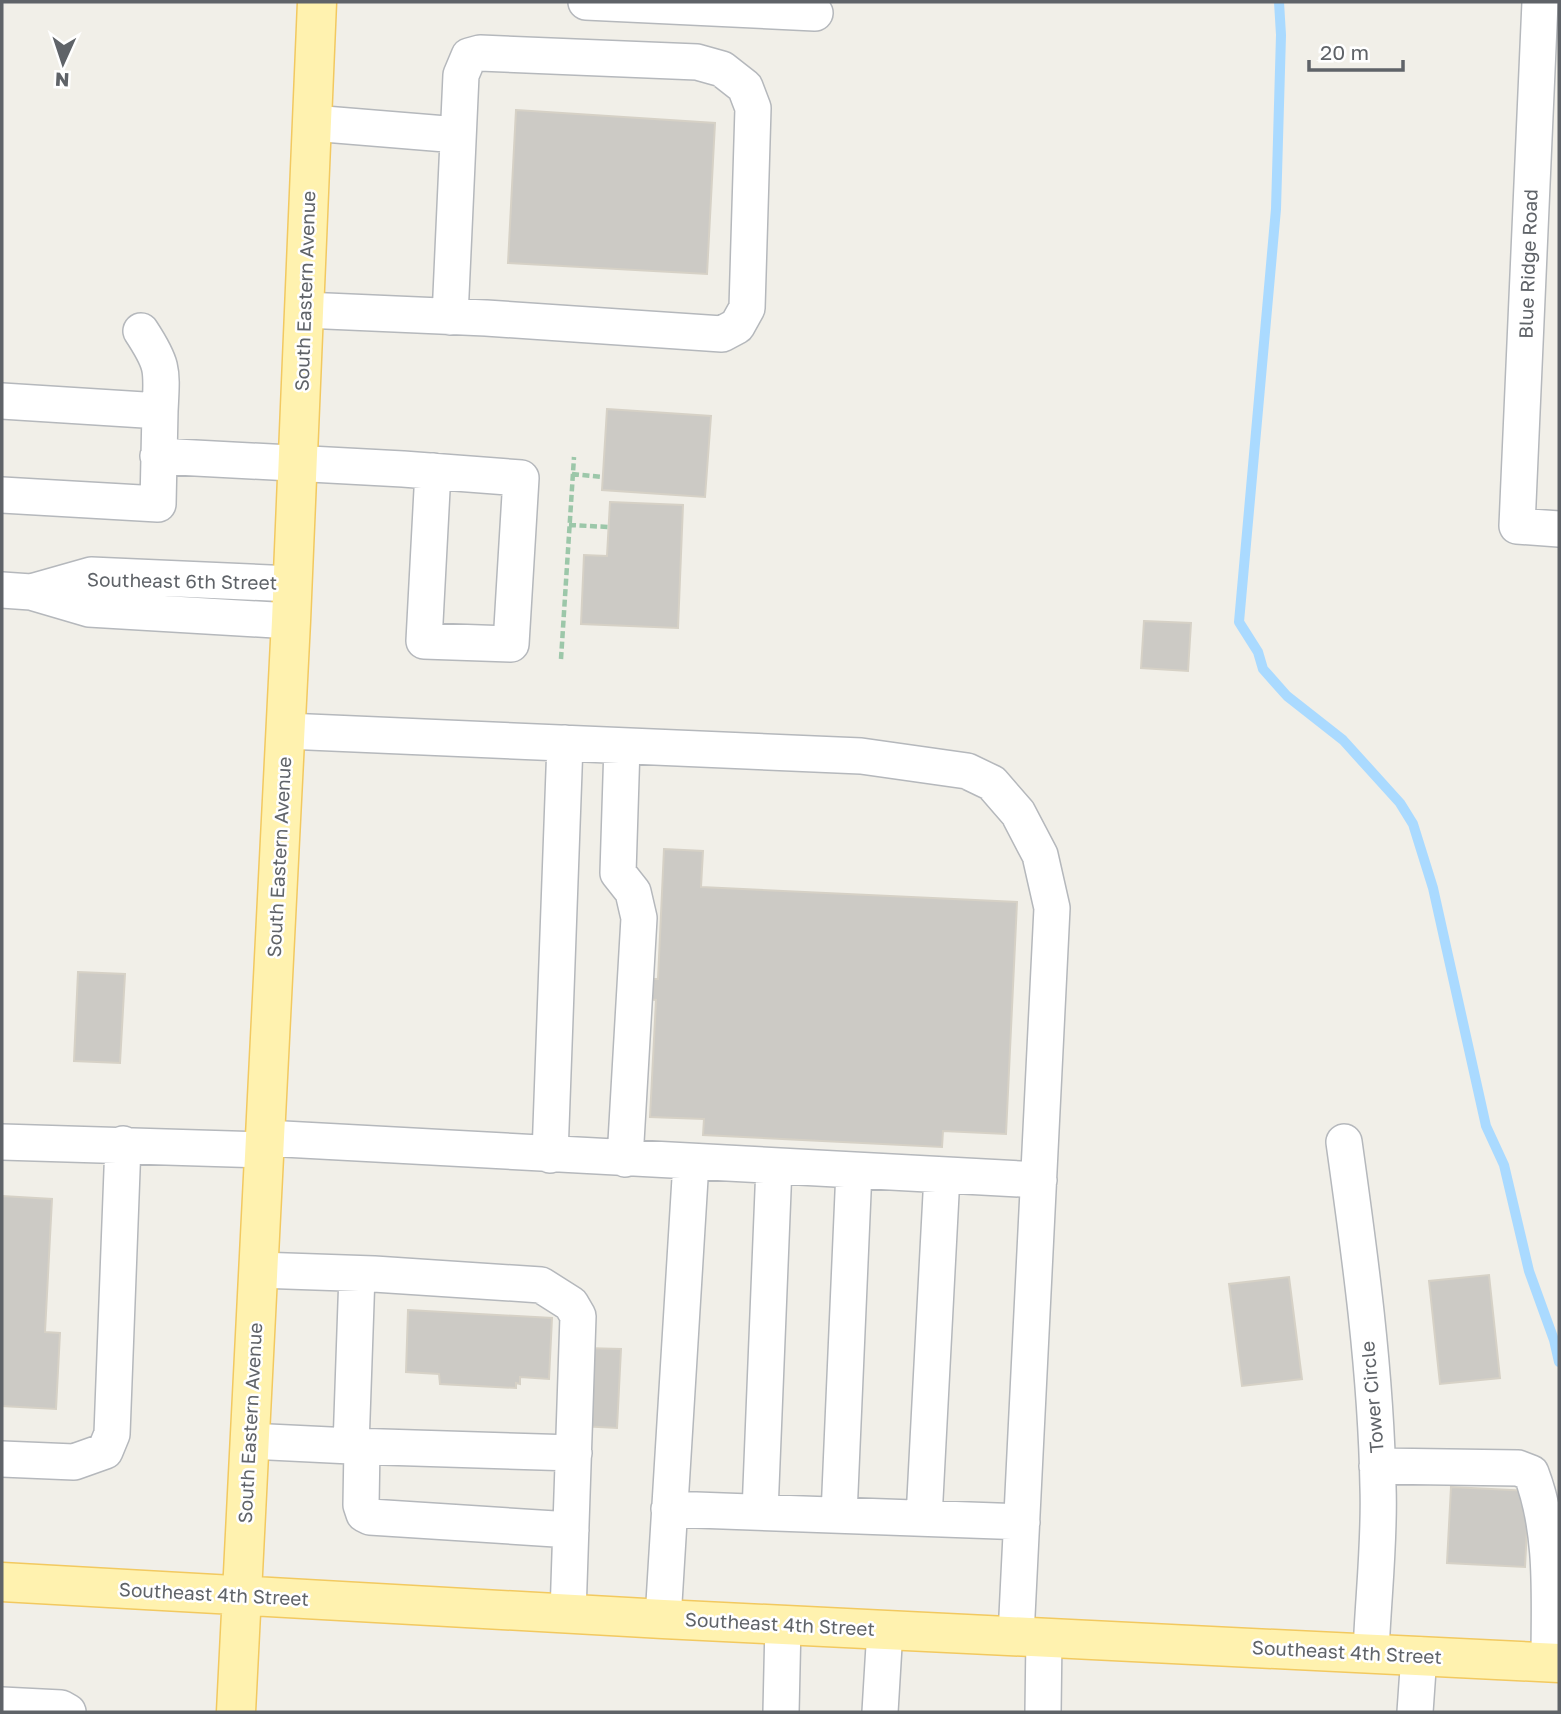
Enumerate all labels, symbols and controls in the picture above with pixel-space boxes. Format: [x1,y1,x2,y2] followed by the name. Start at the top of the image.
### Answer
[28,28,98,98] north arrow
[1309,28,1404,72] scale bar
[1320,39,1369,65] text: 20 m
[54,69,70,92] text: N
[1513,189,1542,339] street label: Blue Ridge Road
[290,190,319,392] street label: South Eastern Avenue
[87,567,277,594] street label: Southeast 6th Street
[262,756,295,958] street label: South Eastern Avenue
[233,1322,266,1524] street label: South Eastern Avenue
[1355,1340,1388,1454] street label: Tower Circle
[118,1577,310,1610] street label: Southeast 4th Street
[684,1607,876,1640] street label: Southeast 4th Street
[1251,1635,1443,1668] street label: Southeast 4th Street

